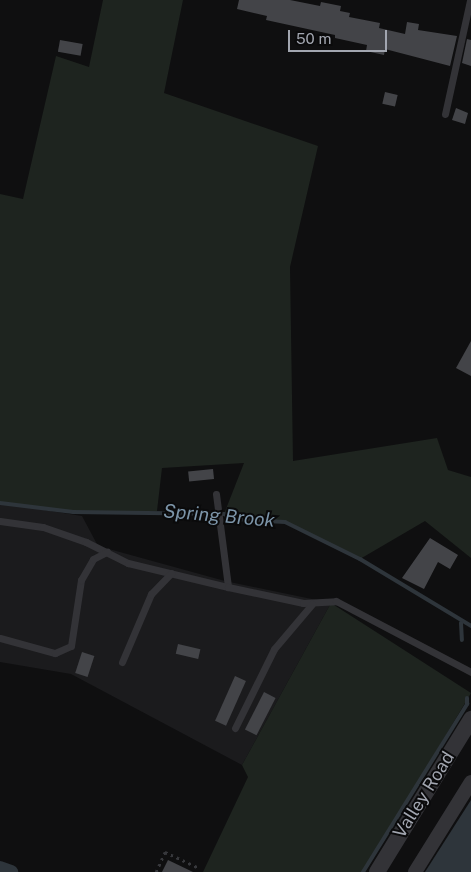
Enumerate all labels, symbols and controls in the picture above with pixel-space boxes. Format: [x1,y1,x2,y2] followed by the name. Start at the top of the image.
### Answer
[291,20,390,52] scale bar
[296,30,331,47] text: 50 m
[162,500,276,532] water label: Spring Brook
[389,748,459,842] street label: Valley Road

